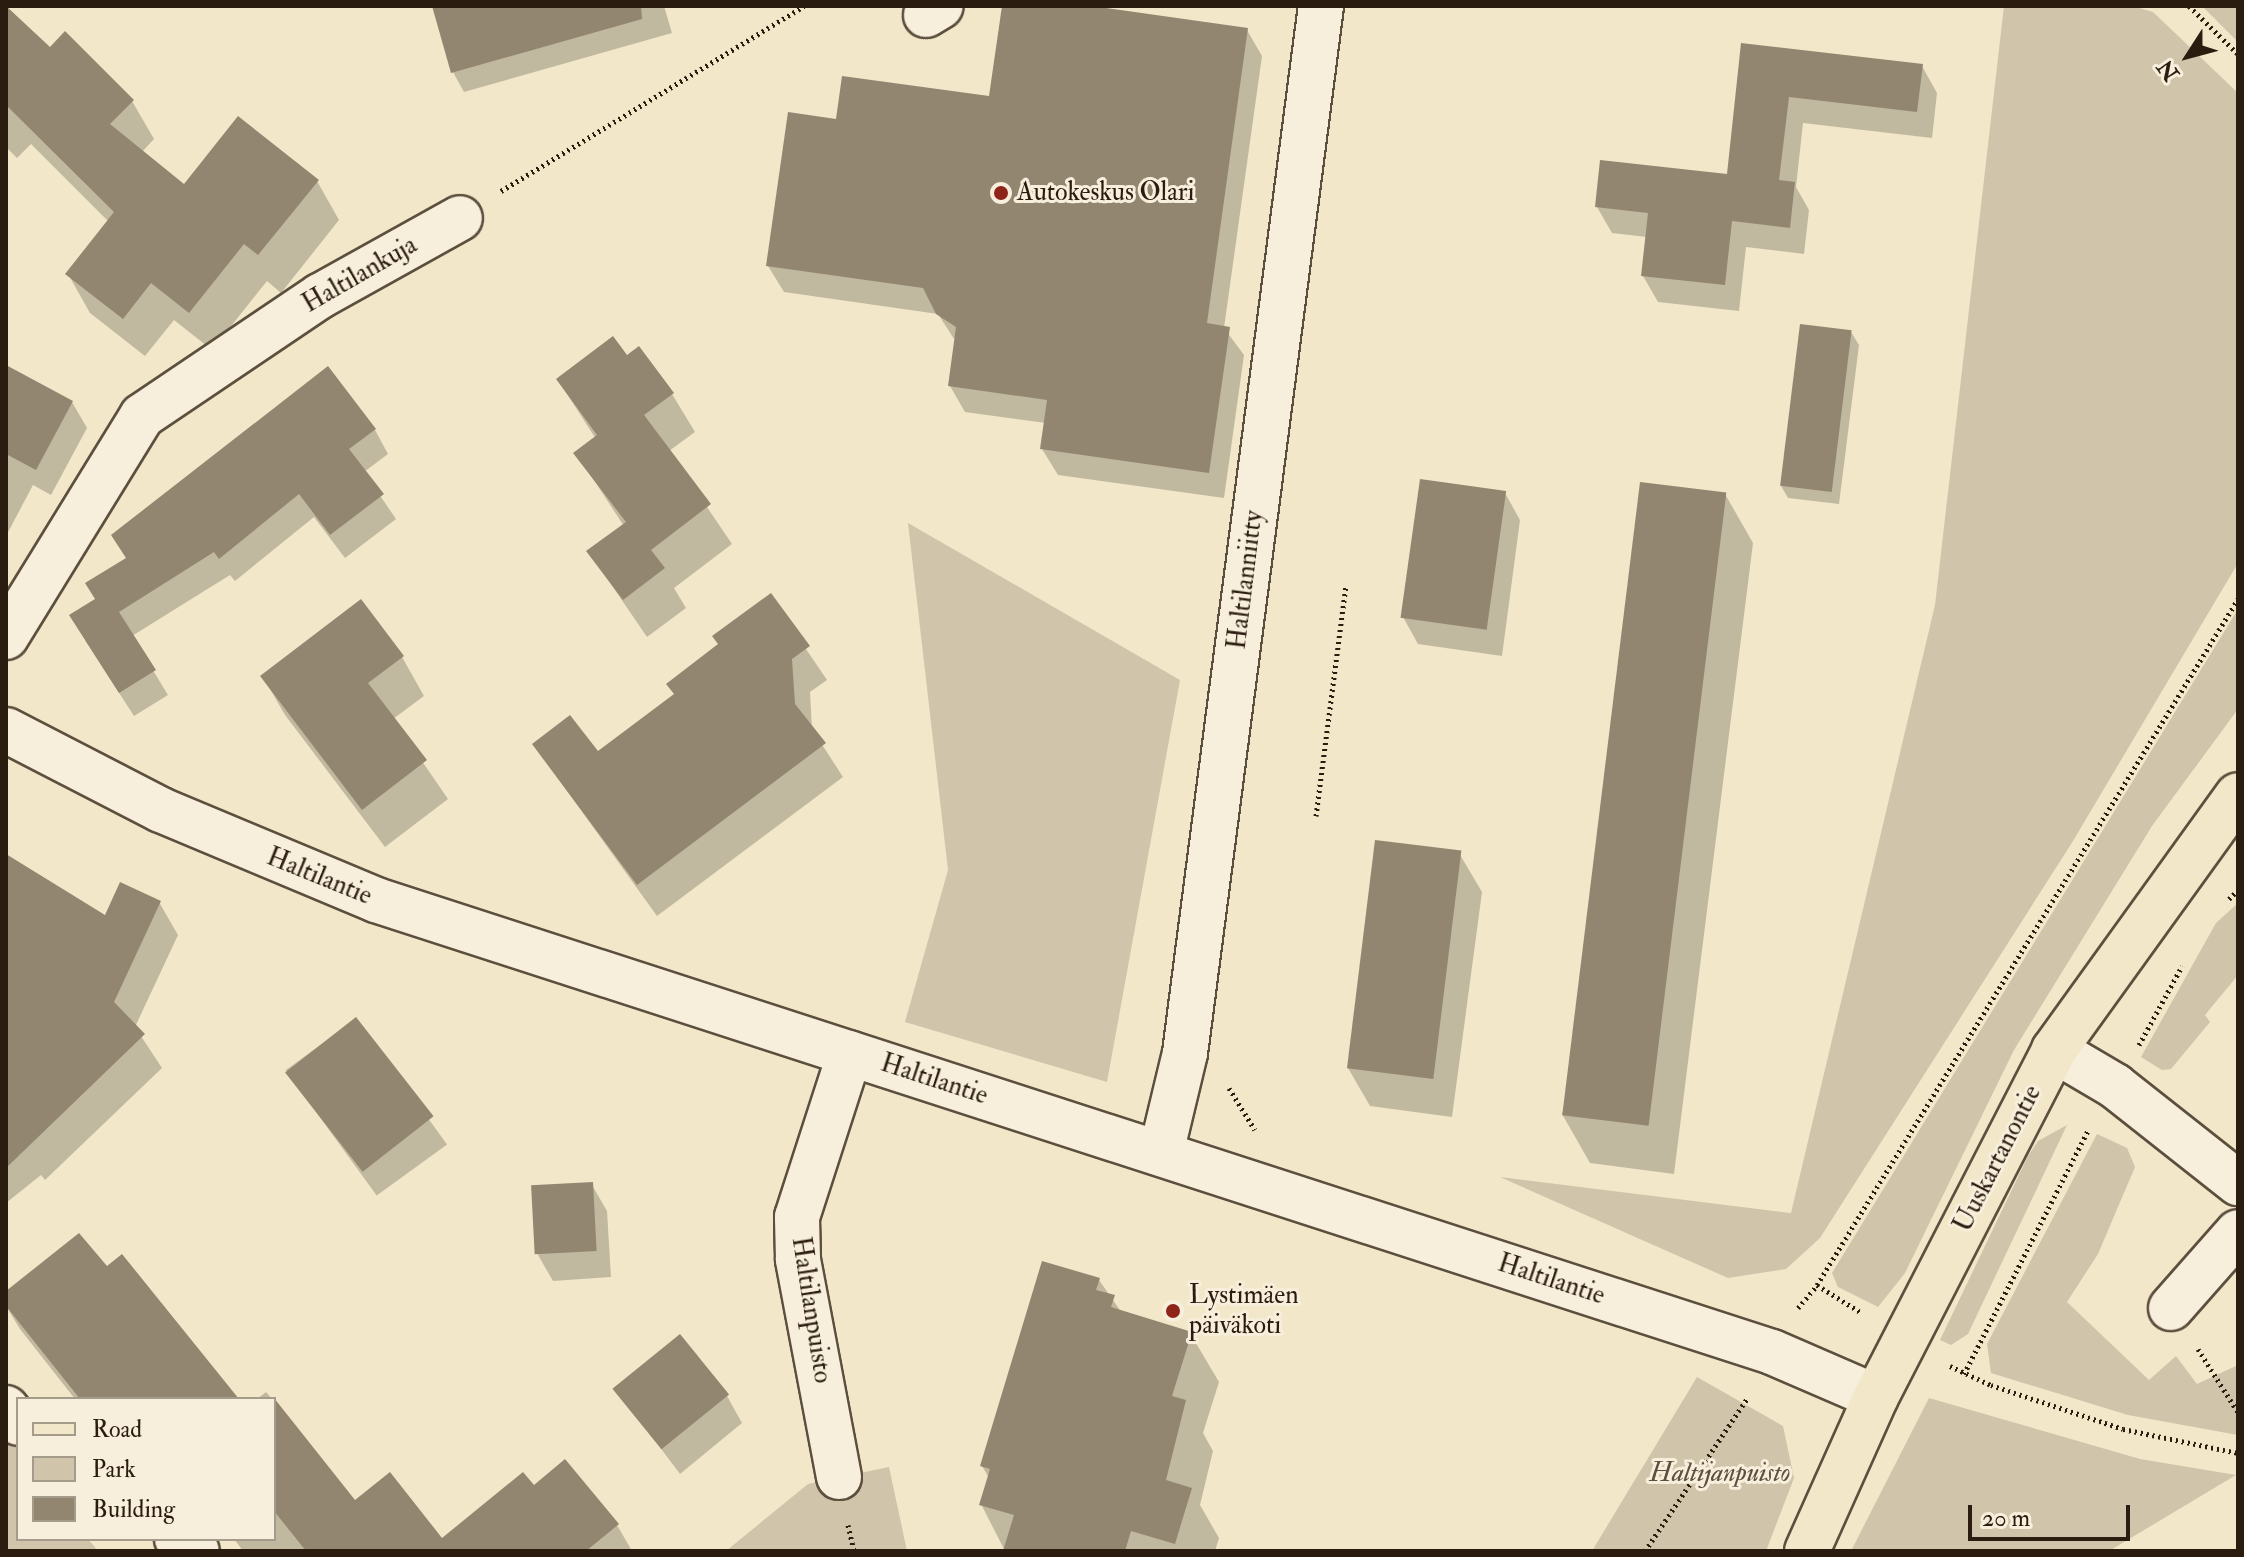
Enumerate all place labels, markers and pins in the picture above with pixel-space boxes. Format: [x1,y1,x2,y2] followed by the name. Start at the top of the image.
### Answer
[1017,177,1194,209] place label: Autokeskus Olari
[992,184,1010,202] marker: Autokeskus Olari
[1189,1280,1299,1342] place label: Lystimäen päiväkoti
[1164,1302,1182,1320] marker: Lystimäen päiväkoti

